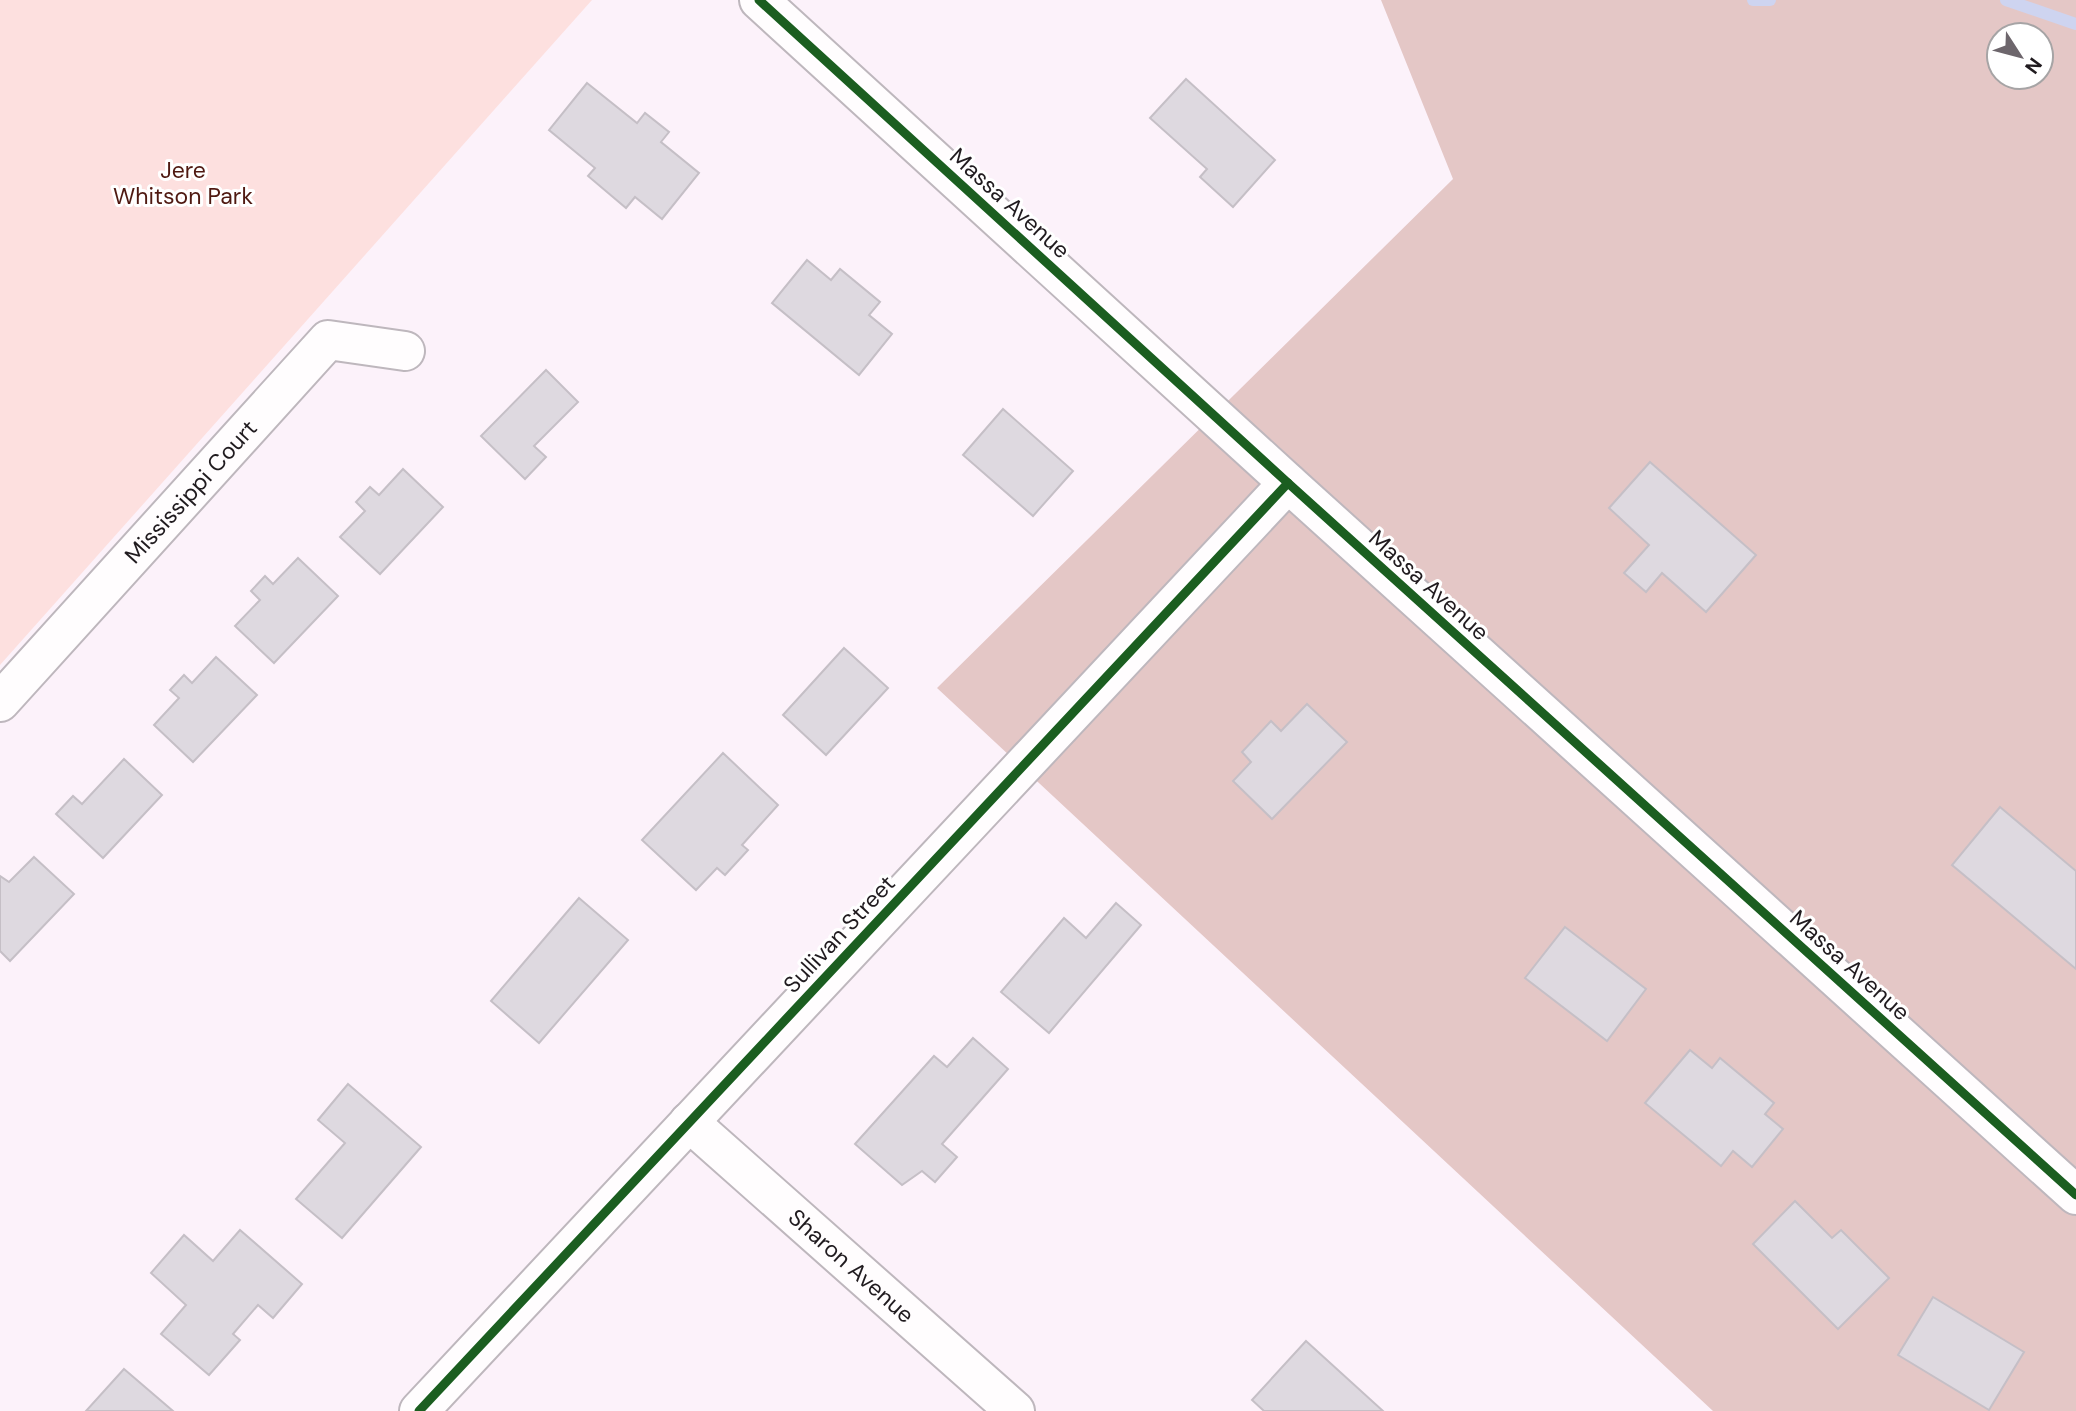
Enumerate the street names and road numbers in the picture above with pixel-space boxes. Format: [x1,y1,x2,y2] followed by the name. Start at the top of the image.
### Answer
[944,141,1076,265] street label: Massa Avenue
[118,413,263,570] street label: Mississippi Court
[1363,523,1495,647] street label: Massa Avenue
[777,869,901,999] street label: Sullivan Street
[1784,903,1916,1027] street label: Massa Avenue
[782,1202,921,1330] street label: Sharon Avenue

